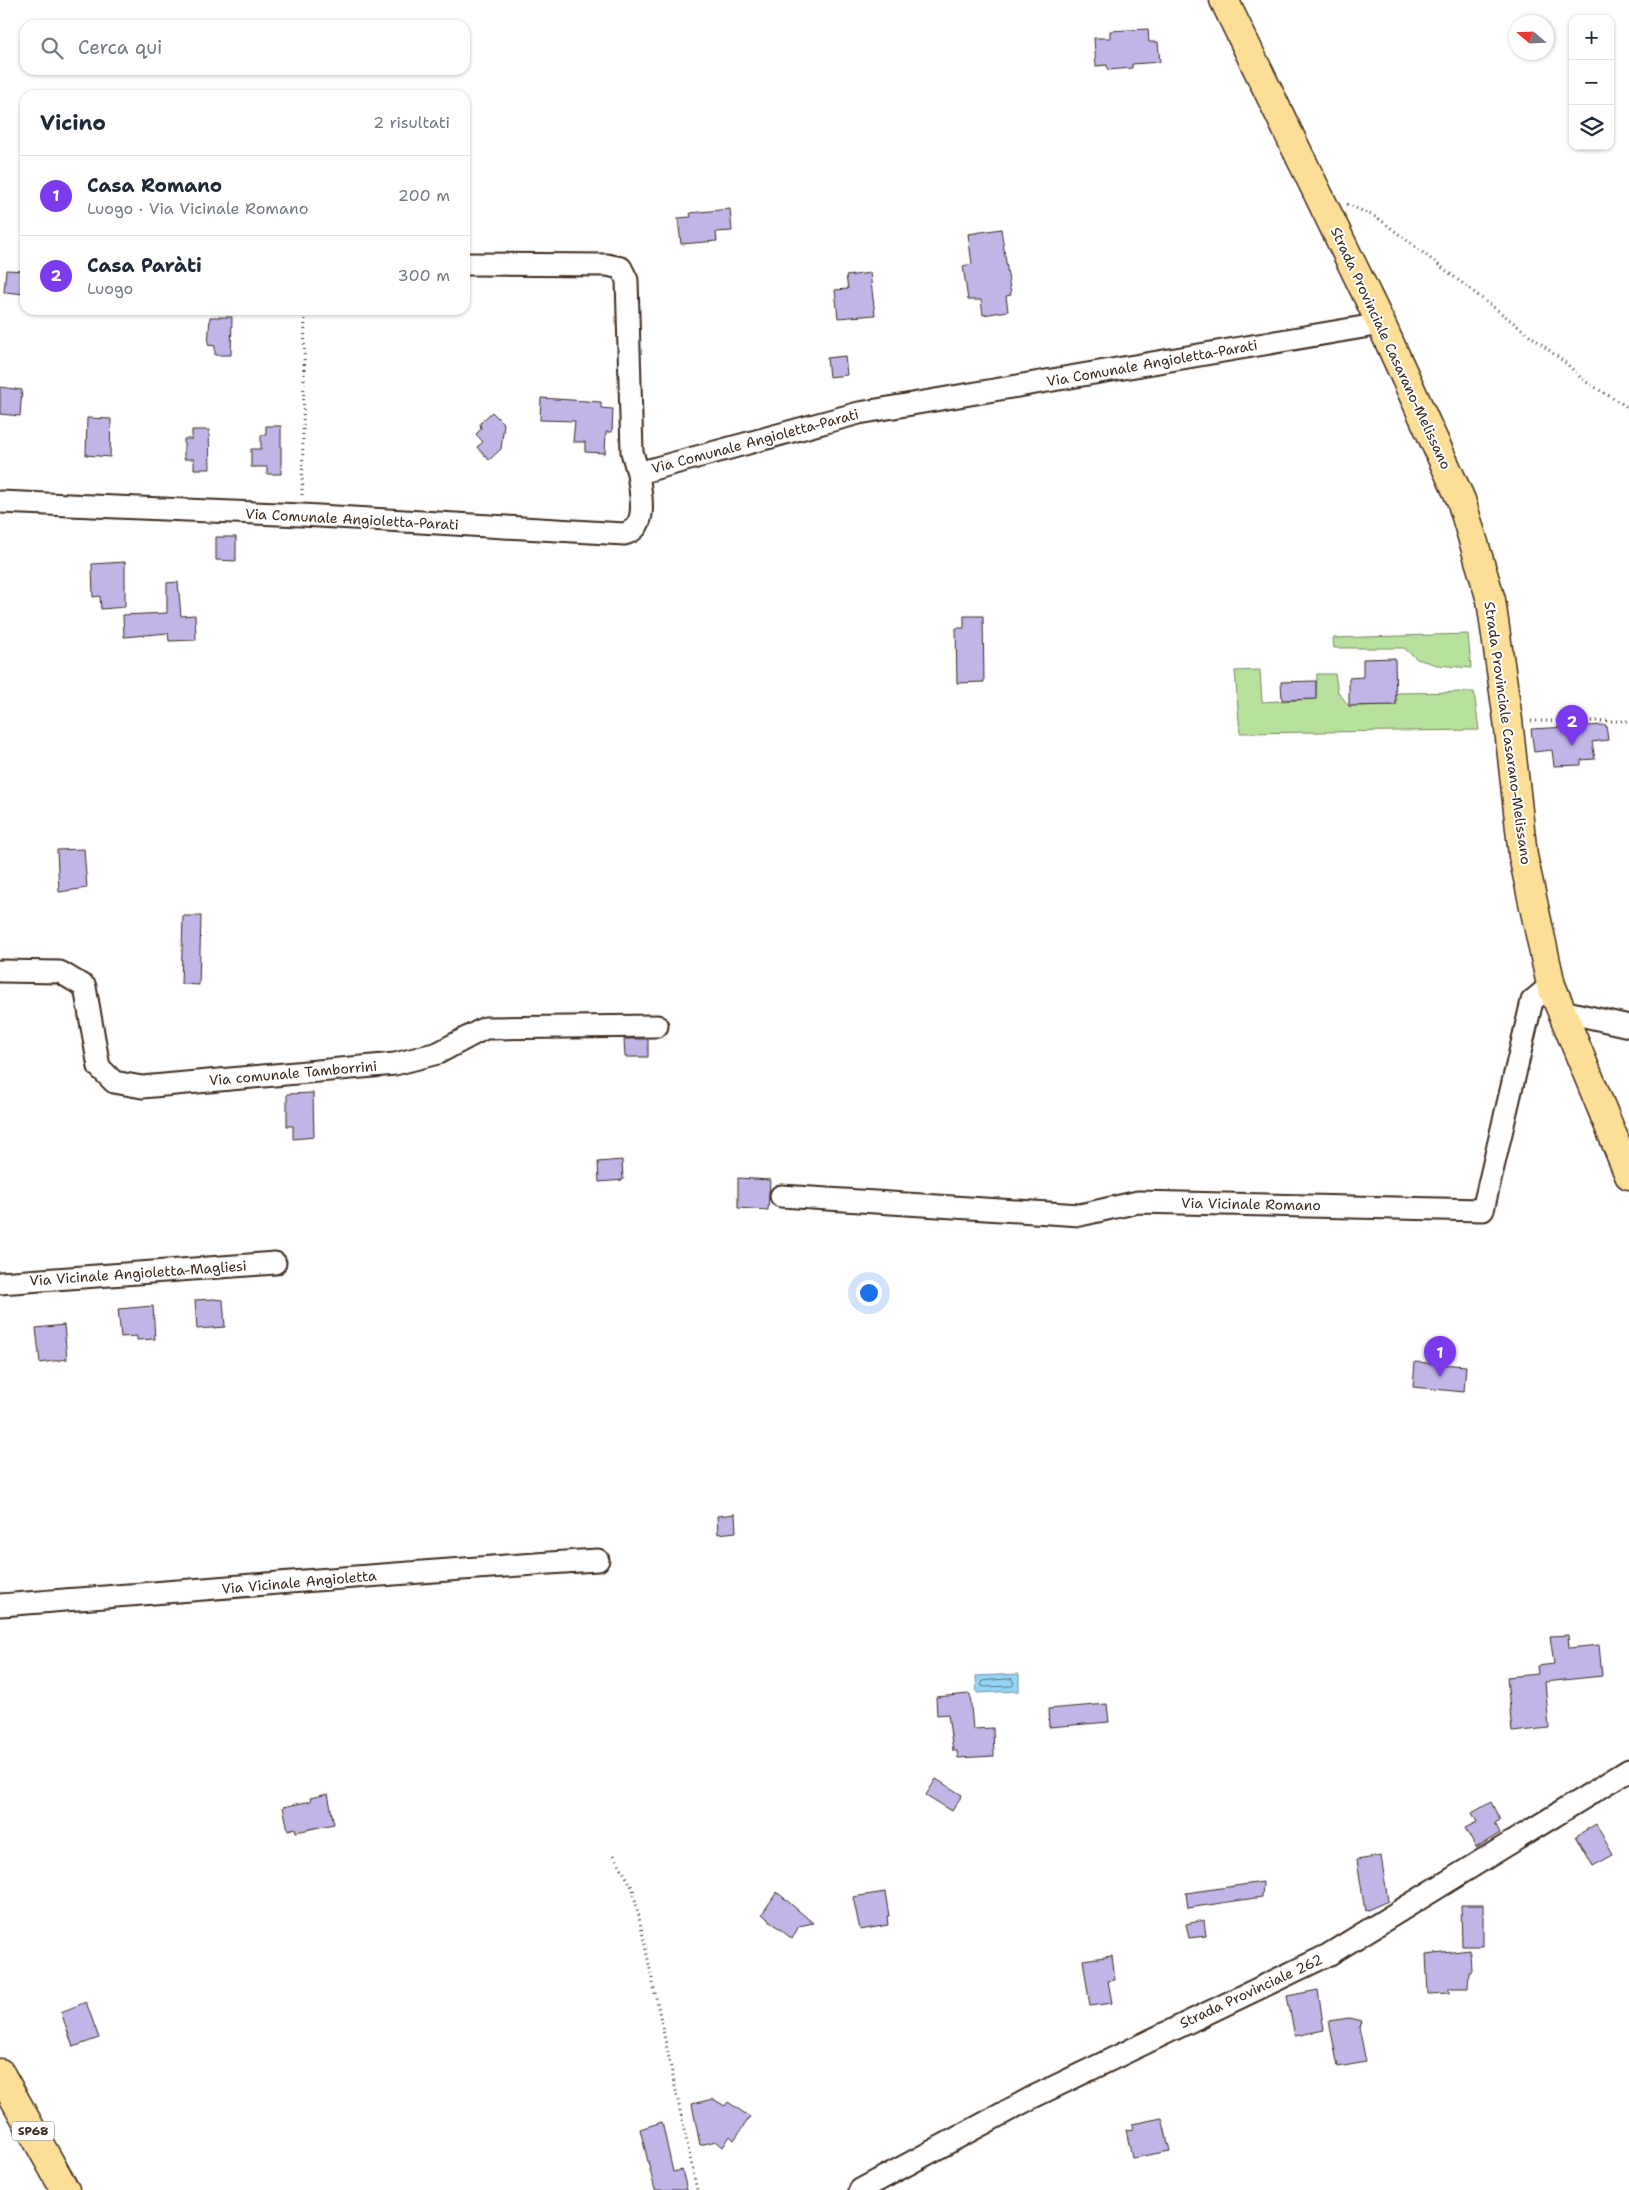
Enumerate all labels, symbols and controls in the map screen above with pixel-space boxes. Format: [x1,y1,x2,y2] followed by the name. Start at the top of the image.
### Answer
[1509,15,1554,60] north arrow
[1569,15,1614,150] map controls
[1569,15,1614,60] button: +
[20,20,470,75] search box
[38,34,66,62] icon: search
[78,35,162,60] text: Cerca qui
[1569,60,1614,105] button: −
[1569,105,1614,150] button: layers
[40,109,106,137] text: Vicino
[373,112,450,133] text: 2 risultati
[87,173,222,198] text: Casa Romano
[52,185,60,206] text: 1
[398,185,450,206] text: 200 m
[87,198,308,219] text: Luogo · Via Vicinale Romano
[1327,224,1455,472] street label: Strada Provinciale Casarano-Melissano
[87,253,202,278] text: Casa Paràti
[50,265,62,286] text: 2
[398,265,450,286] text: 300 m
[87,278,133,299] text: Luogo
[1045,336,1259,390] street label: Via Comunale Angioletta-Parati
[649,405,861,477] street label: Via Comunale Angioletta-Parati
[245,504,459,534] street label: Via Comunale Angioletta-Parati
[1481,600,1535,866] street label: Strada Provinciale Casarano-Melissano
[1556,705,1588,746] pin: 2
[208,1057,378,1089] street label: Via comunale Tamborrini
[1181,1194,1321,1214] street label: Via Vicinale Romano
[29,1256,247,1290] street label: Via Vicinale Angioletta-Magliesi
[856,1280,882,1306] your location
[1424,1336,1456,1377] pin: 1
[221,1566,378,1598] street label: Via Vicinale Angioletta
[1177,1950,1325,2032] street label: Strada Provinciale 262
[12,2122,54,2140] road number: SP68

